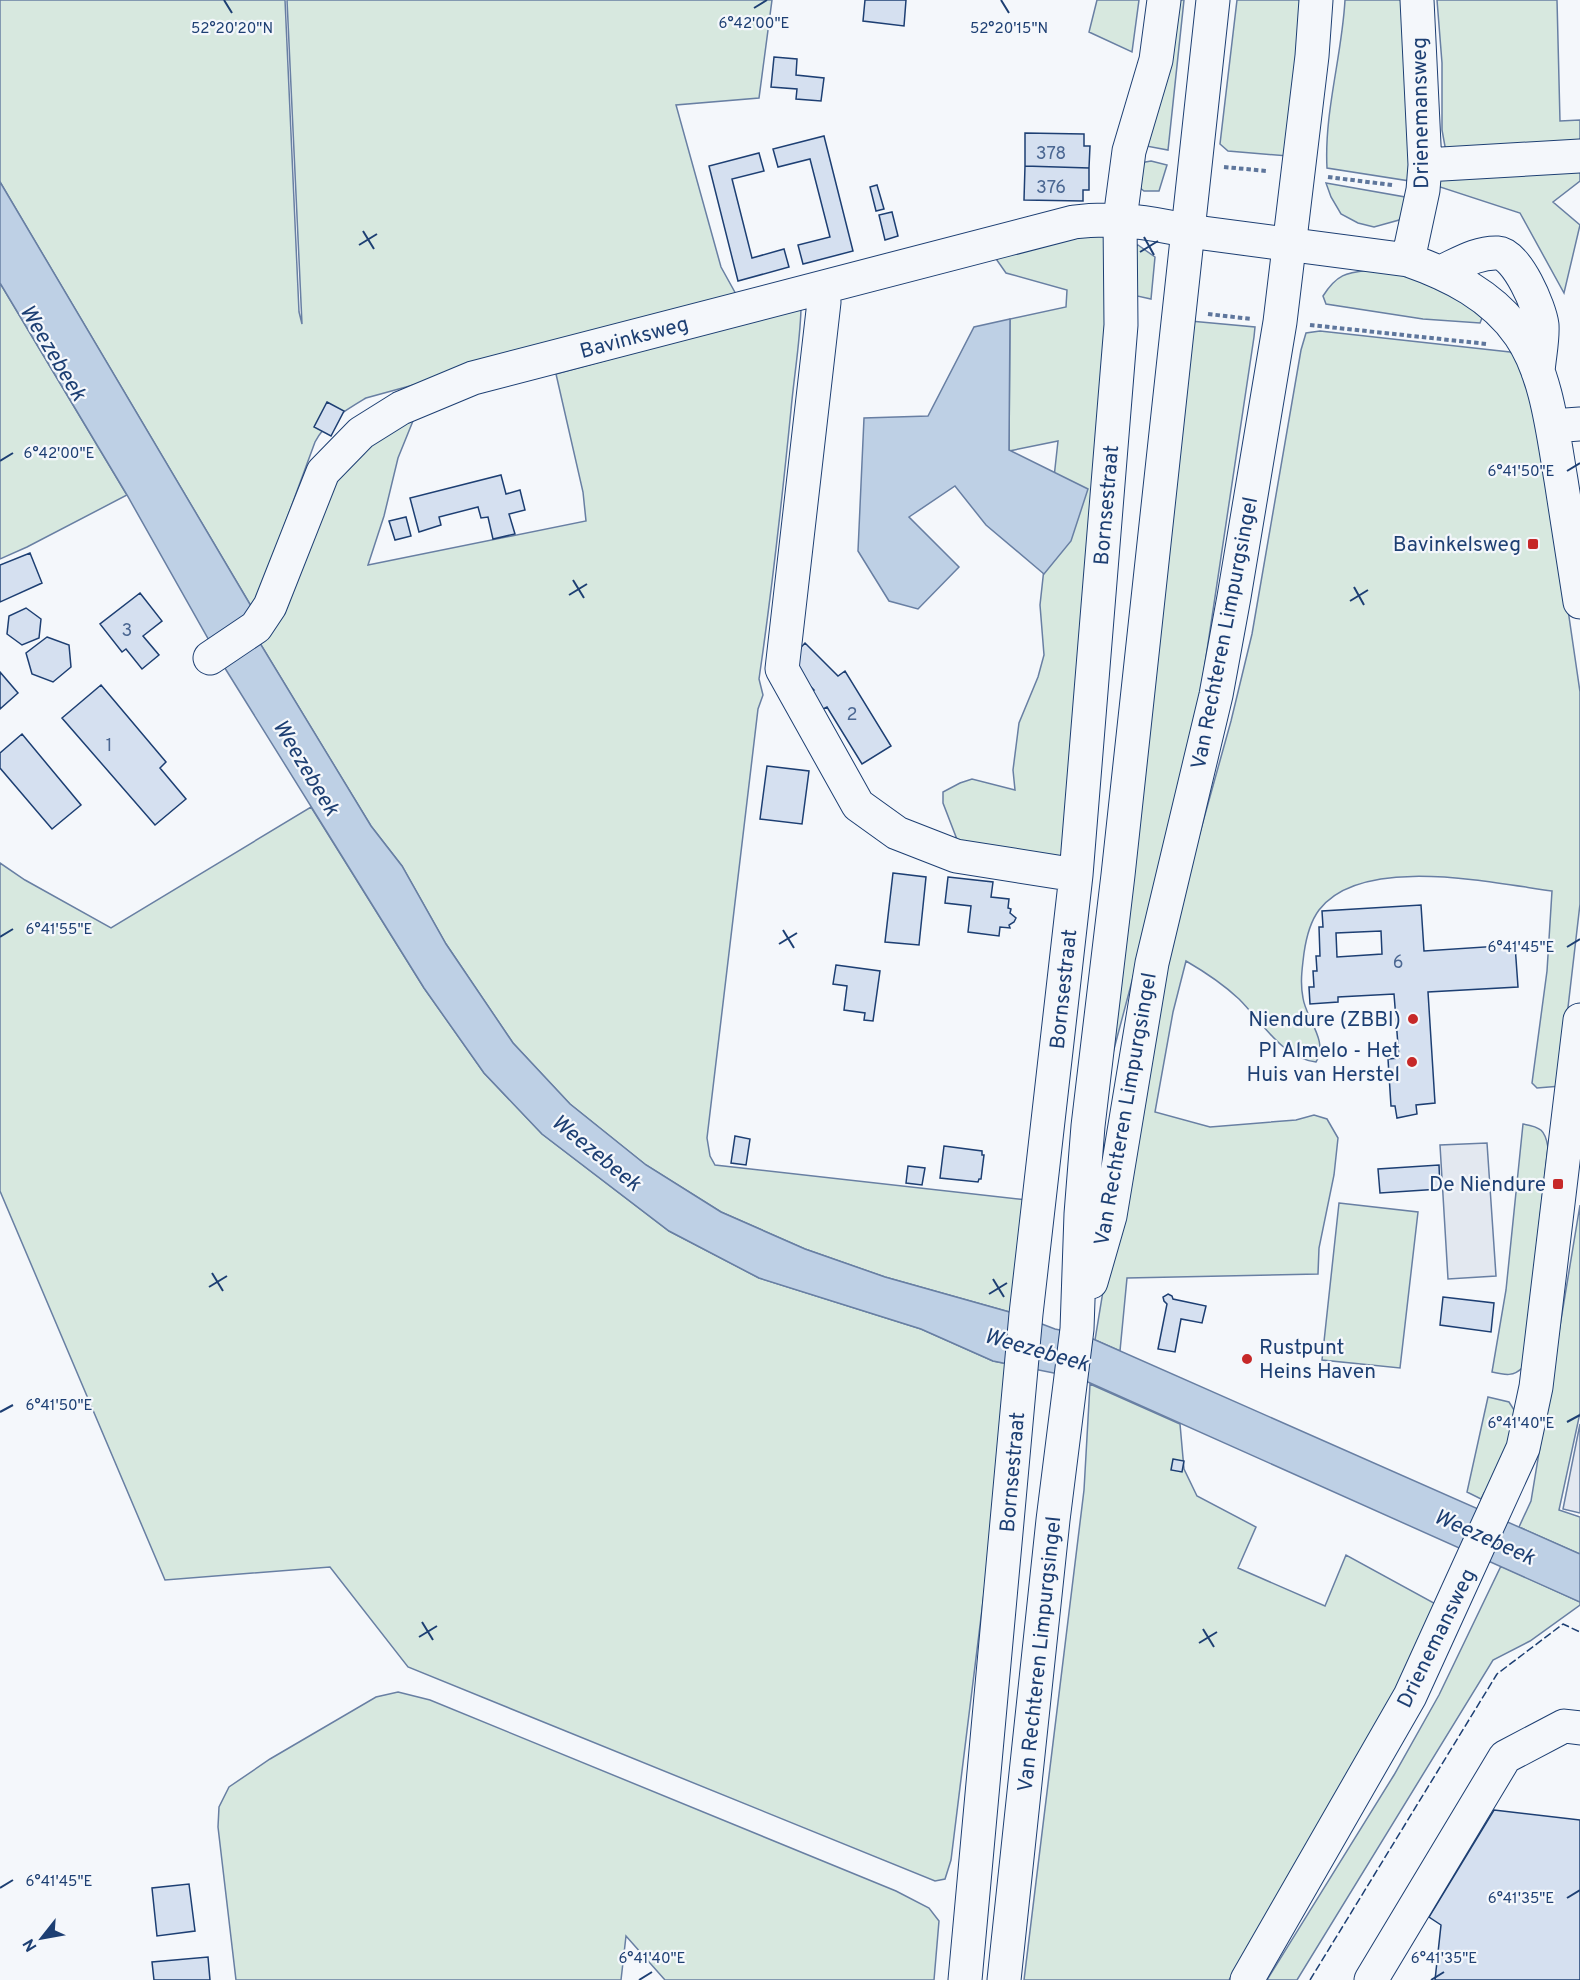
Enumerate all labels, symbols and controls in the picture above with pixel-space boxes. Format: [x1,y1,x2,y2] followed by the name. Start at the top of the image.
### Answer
[719,15,789,34] text: 6°42'00"E
[191,20,273,39] text: 52°20'20"N
[970,20,1048,39] text: 52°20'15"N
[1407,37,1436,189] street label: Drienemansweg
[1036,143,1066,166] house number: 378
[1036,177,1066,200] house number: 376
[13,300,92,407] water label: Weezebeek
[577,311,692,366] street label: Bavinksweg
[1089,444,1126,566] street label: Bornsestraat
[24,445,94,464] text: 6°42'00"E
[1487,463,1555,482] text: 6°41'50"E
[1186,495,1265,772] street label: Van Rechteren Limpurgsingel
[1393,532,1521,559] place label: Bavinkelsweg
[1526,537,1540,551] marker: Bavinkelsweg
[122,620,132,643] house number: 3
[846,704,858,727] house number: 2
[266,715,345,822] water label: Weezebeek
[106,735,112,758] house number: 1
[26,921,92,940] text: 6°41'55"E
[1045,928,1084,1050] street label: Bornsestraat
[1488,939,1554,958] text: 6°41'45"E
[1393,952,1403,975] house number: 6
[1089,971,1164,1248] street label: Van Rechteren Limpurgsingel
[1248,1007,1401,1034] place label: Niendure (ZBBI)
[1406,1012,1420,1026] marker: Niendure (ZBBI)
[1247,1038,1400,1089] place label: PI Almelo - Het Huis van Herstel
[1405,1055,1419,1069] marker: PI Almelo - Het Huis van Herstel
[545,1110,646,1199] water label: Weezebeek
[1429,1172,1546,1199] place label: De Niendure
[1551,1177,1565,1191] marker: De Niendure
[981,1324,1093,1379] water label: Weezebeek
[1259,1335,1376,1386] place label: Rustpunt Heins Haven
[1240,1352,1254,1366] marker: Rustpunt Heins Haven
[25,1397,93,1416] text: 6°41'50"E
[995,1411,1032,1533] street label: Bornsestraat
[1487,1415,1555,1434] text: 6°41'40"E
[1429,1504,1539,1573] water label: Weezebeek
[1013,1515,1068,1793] street label: Van Rechteren Limpurgsingel
[1392,1564,1483,1713] street label: Drienemansweg
[26,1873,92,1892] text: 6°41'45"E
[1488,1890,1554,1909] text: 6°41'35"E
[12,1908,72,1968] north arrow
[19,1935,42,1955] text: N
[618,1950,686,1969] text: 6°41'40"E
[1411,1950,1477,1969] text: 6°41'35"E

